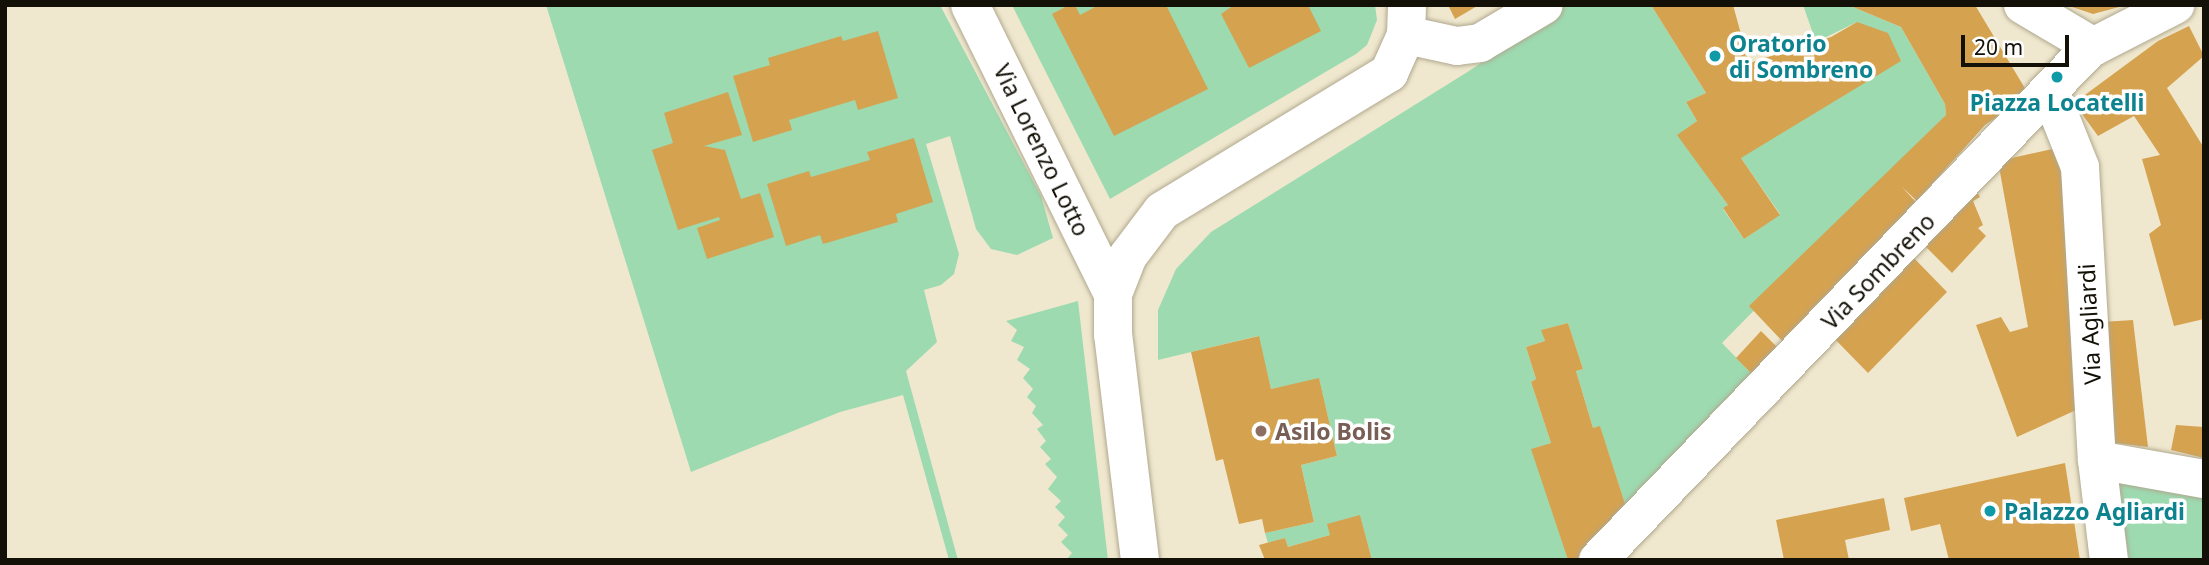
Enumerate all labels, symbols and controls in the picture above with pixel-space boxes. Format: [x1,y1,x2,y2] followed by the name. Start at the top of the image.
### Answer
[1964,21,2072,65] scale bar
[1729,29,1873,83] place label: Oratorio di Sombreno
[1974,33,2023,61] text: 20 m
[1707,48,1723,64] marker: Oratorio di Sombreno
[988,59,1096,241] street label: Via Lorenzo Lotto
[2049,69,2065,85] marker: Piazza Locatelli
[1970,88,2144,116] place label: Piazza Locatelli
[1816,207,1940,335] street label: Via Sombreno
[2072,263,2106,385] street label: Via Agliardi
[1275,417,1391,445] place label: Asilo Bolis
[1253,423,1269,439] marker: Asilo Bolis
[2004,497,2185,525] place label: Palazzo Agliardi
[1982,503,1998,519] marker: Palazzo Agliardi

